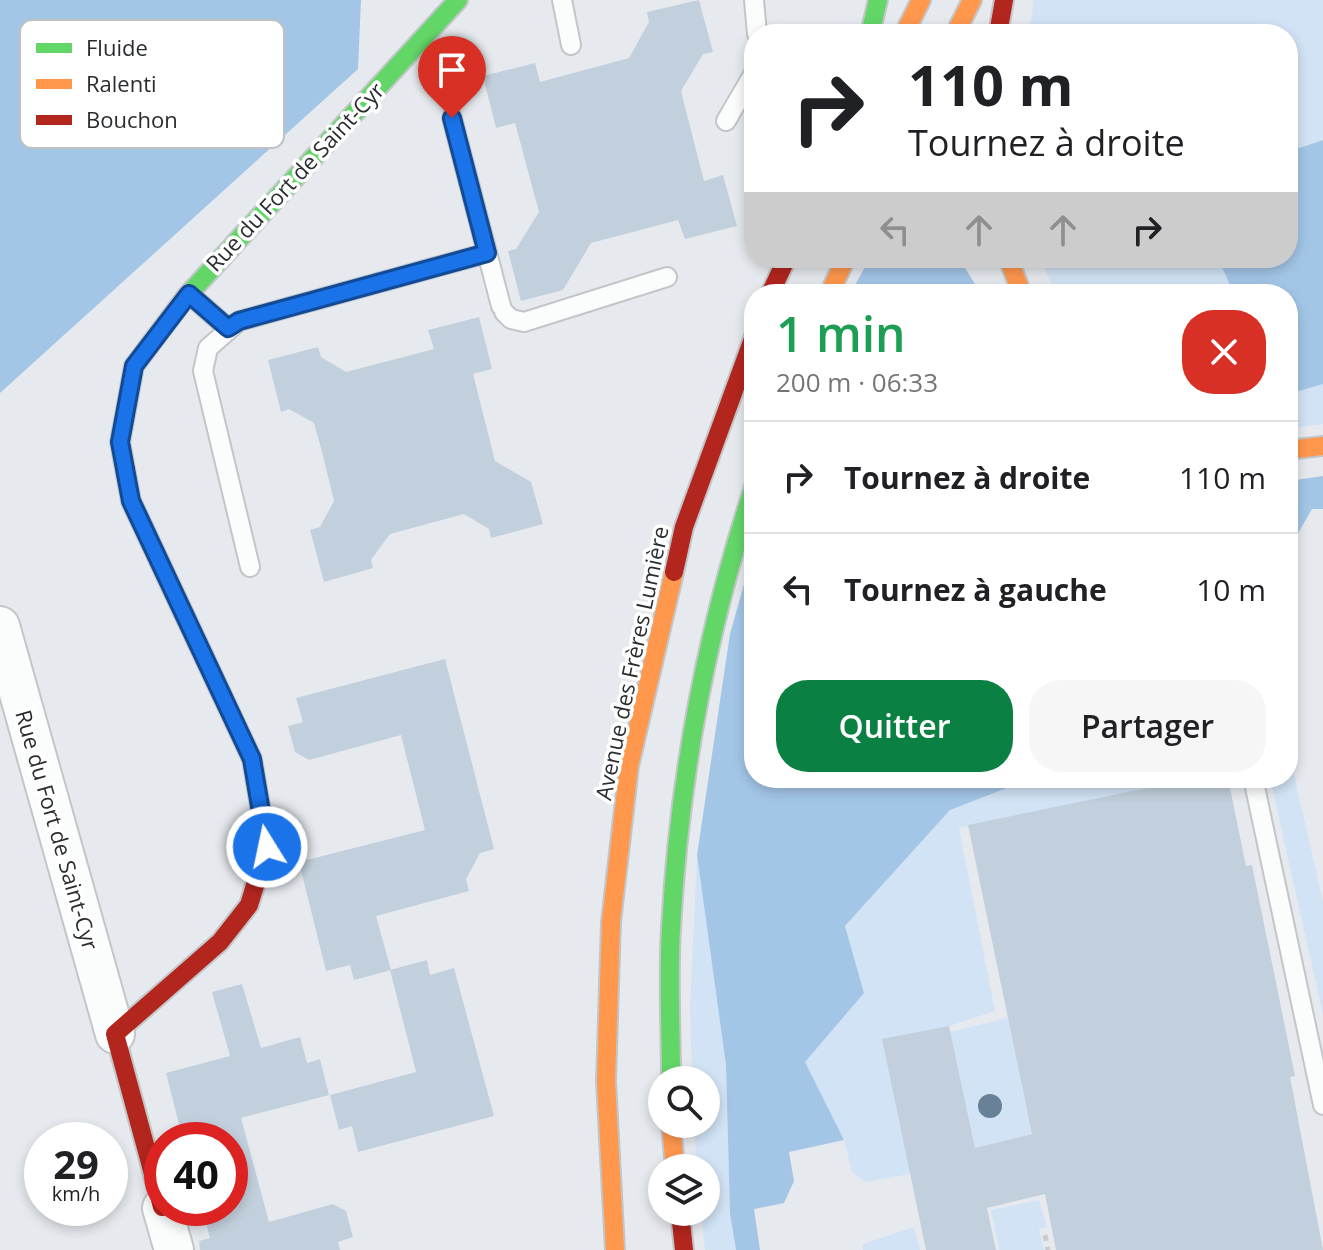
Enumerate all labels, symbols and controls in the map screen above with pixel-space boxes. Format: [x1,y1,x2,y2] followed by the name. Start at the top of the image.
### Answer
[20,20,284,148] legend
[86,32,148,62] text: Fluide
[418,36,486,118] pin
[908,46,1074,122] text: 110 m
[430,48,474,92] icon: arrive
[776,56,880,160] icon: right
[86,68,157,98] text: Ralenti
[199,75,390,277] street label: Rue du Fort de Saint-Cyr
[86,104,178,134] text: Bouchon
[908,118,1185,167] text: Tournez à droite
[873,208,917,252] icon: left
[957,208,1001,252] icon: ahead
[1041,208,1085,252] icon: ahead
[1125,208,1169,252] icon: right
[776,301,906,366] text: 1 min
[1182,310,1266,394] button: close
[776,364,938,400] text: 200 m · 06:33
[776,455,820,499] icon: right
[844,457,1090,498] text: Tournez à droite
[1179,457,1266,498] text: 110 m
[587,523,675,802] street label: Avenue des Frères Lumière
[776,567,820,611] icon: left
[844,569,1107,610] text: Tournez à gauche
[1196,569,1266,610] text: 10 m
[776,680,1013,772] button: Quitter
[1029,680,1266,772] button: Partager
[9,706,107,953] street label: Rue du Fort de Saint-Cyr
[225,805,309,889] position arrow
[648,1066,720,1226] map controls
[648,1066,720,1138] button: search
[144,1122,248,1226] speed limit sign: 40
[53,1136,99,1191] text: 29
[648,1154,720,1226] button: layers
[52,1180,100,1207] text: km/h

